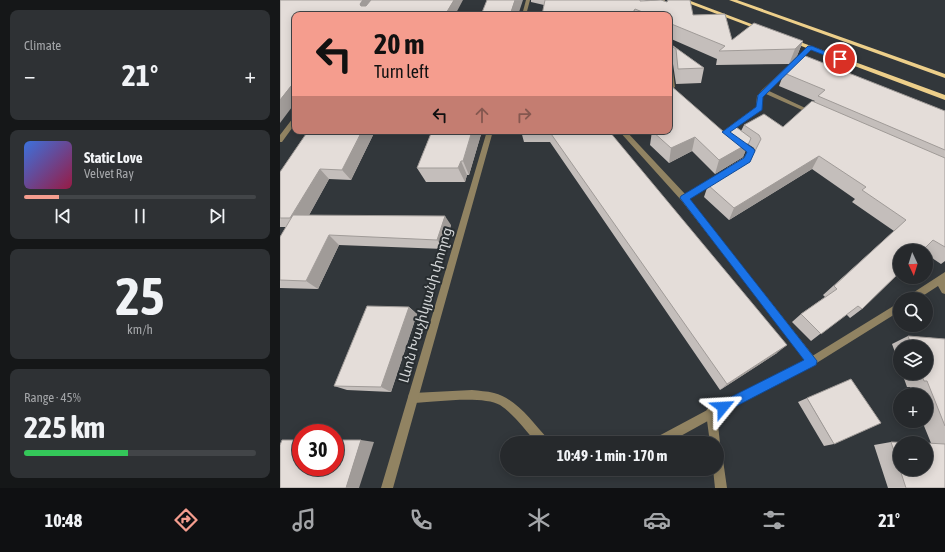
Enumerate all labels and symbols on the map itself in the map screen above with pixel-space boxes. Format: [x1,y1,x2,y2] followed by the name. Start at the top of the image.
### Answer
[823,42,857,76] pin
[395,225,455,385] street label: Լևոն Խաչիկյանի փողոց
[893,244,933,284] north arrow
[702,386,744,428] position arrow
[292,424,344,476] speed limit sign: 30

